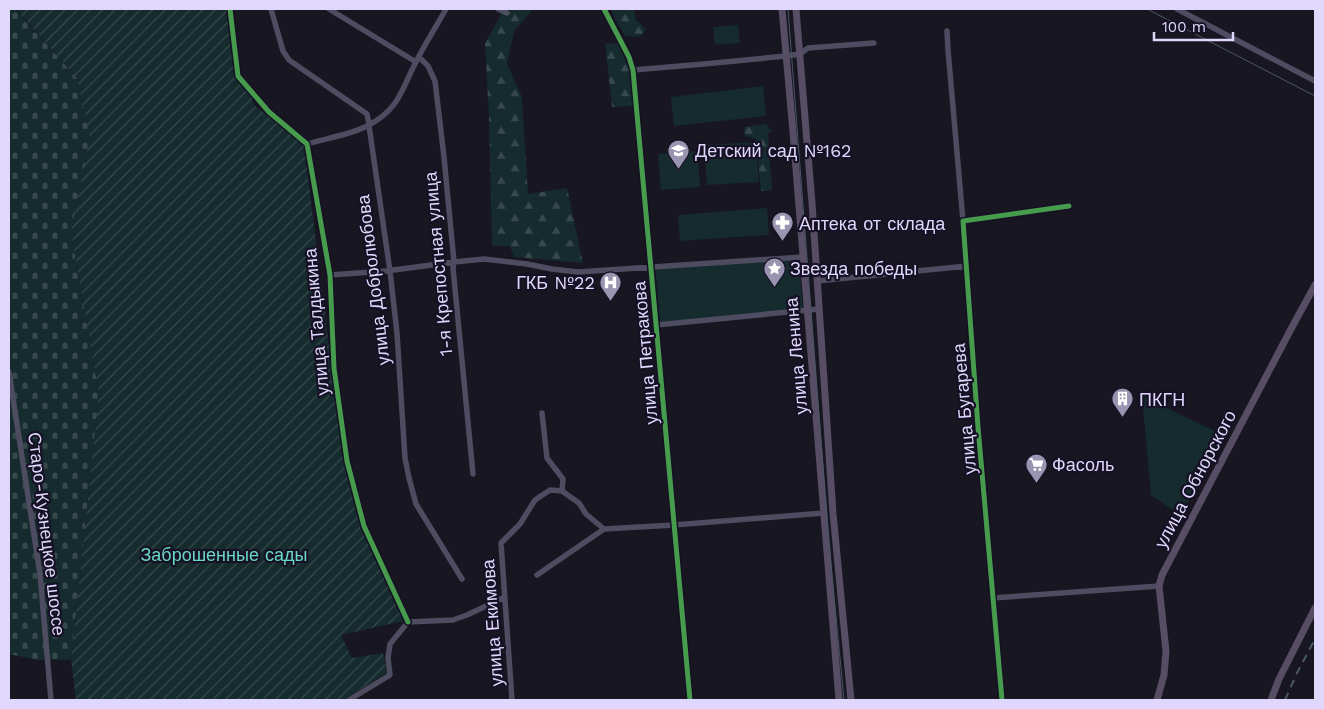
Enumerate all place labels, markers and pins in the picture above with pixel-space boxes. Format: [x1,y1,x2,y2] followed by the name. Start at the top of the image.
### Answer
[667,138,691,169] school or university icon: Детский сад №162
[695,140,852,161] place label: Детский сад №162
[771,211,795,242] pharmacy icon: Аптека от склада
[799,213,946,234] place label: Аптека от склада
[762,256,786,287] place icon: Звезда победы
[790,258,917,279] place label: Звезда победы
[599,270,623,301] hospital icon: ГКБ №22
[516,272,595,293] place label: ГКБ №22
[1111,387,1135,418] building icon: ПКГН
[1139,389,1185,410] place label: ПКГН
[1024,452,1048,483] supermarket icon: Фасоль
[1052,454,1114,475] place label: Фасоль

